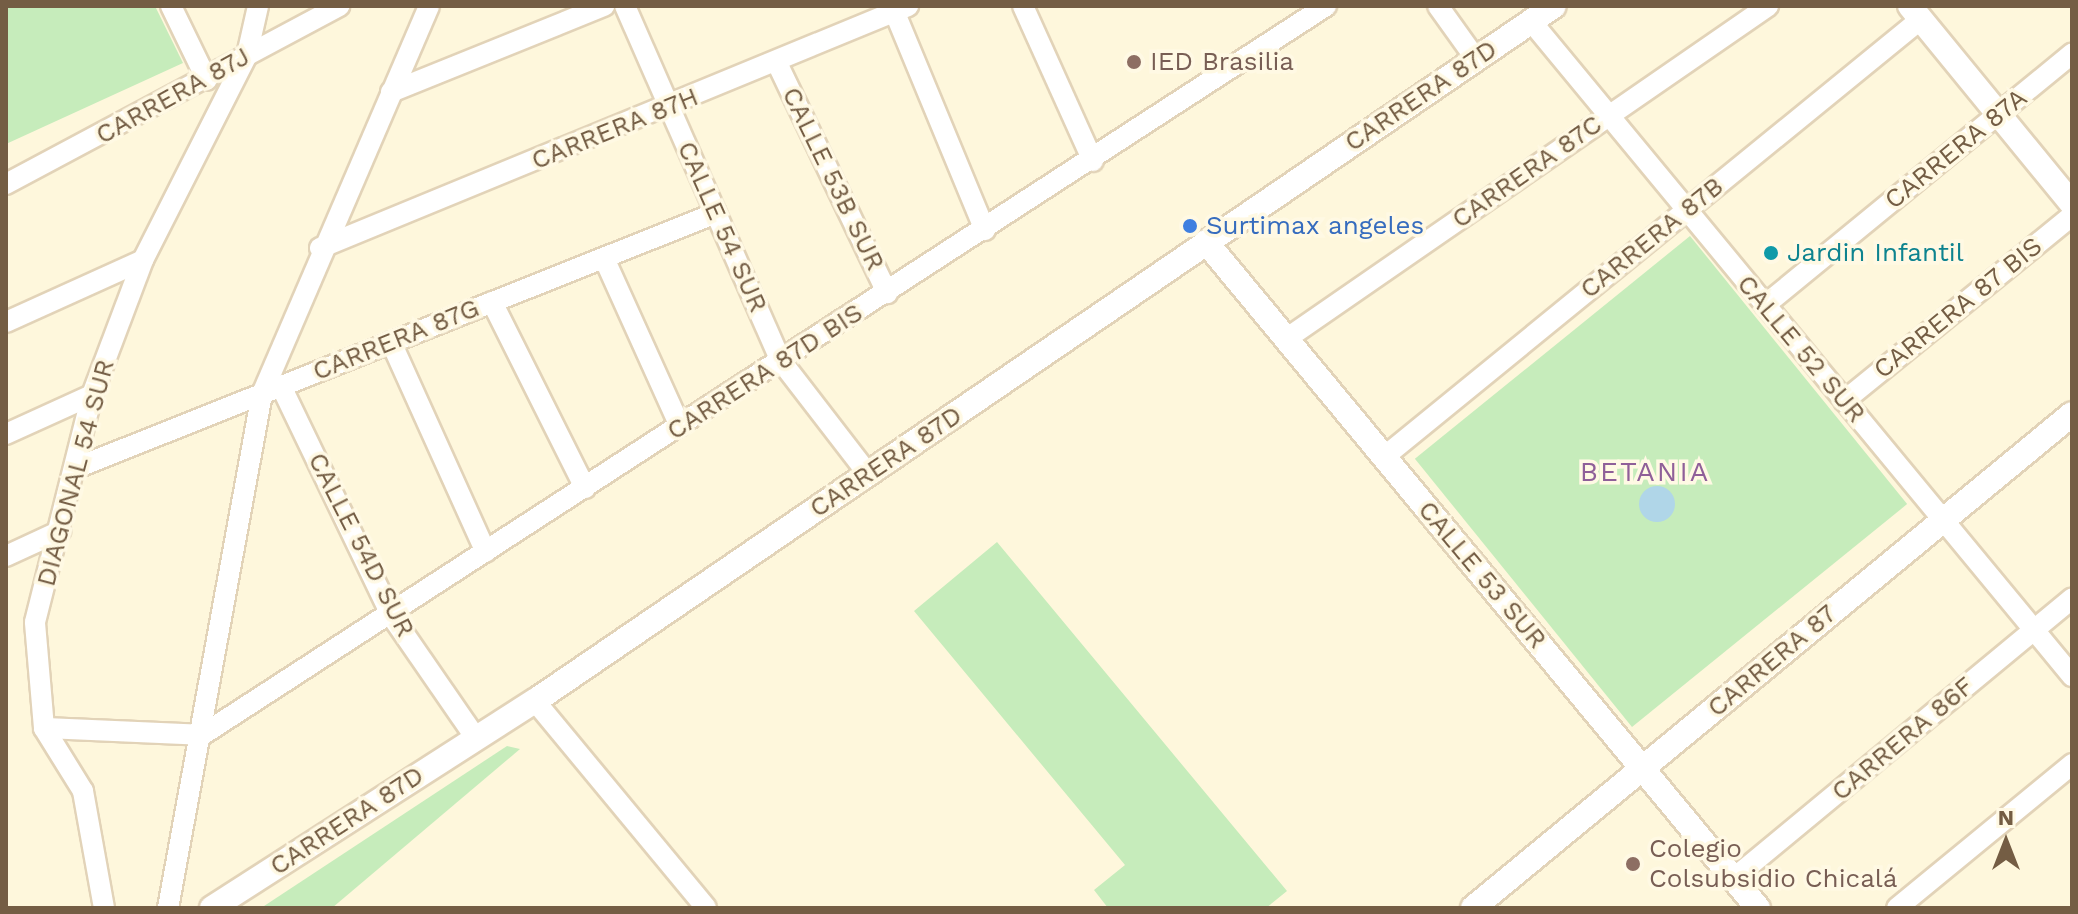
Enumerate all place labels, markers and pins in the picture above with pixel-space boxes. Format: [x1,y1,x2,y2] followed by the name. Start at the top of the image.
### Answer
[1150,46,1294,78] place label: IED Brasilia
[1125,53,1143,71] marker: IED Brasilia
[1206,210,1425,242] place label: Surtimax angeles
[1181,217,1199,235] marker: Surtimax angeles
[1787,237,1964,269] place label: Jardin Infantil
[1762,244,1780,262] marker: Jardin Infantil
[1649,833,1898,894] place label: Colegio Colsubsidio Chicalá
[1624,855,1642,873] marker: Colegio Colsubsidio Chicalá

